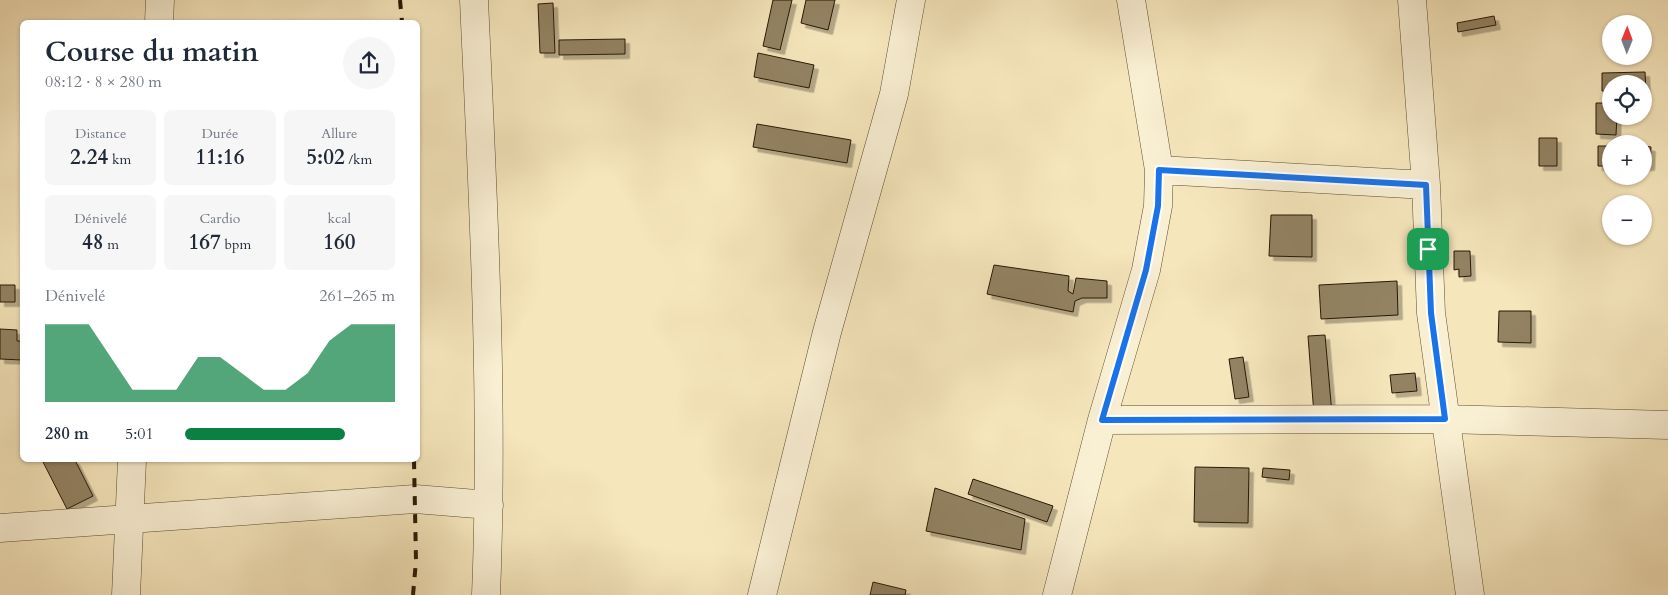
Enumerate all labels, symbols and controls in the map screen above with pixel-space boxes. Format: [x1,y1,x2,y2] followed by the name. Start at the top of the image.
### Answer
[1602,15,1652,65] north arrow
[1602,15,1652,245] map controls
[45,33,259,71] text: Course du matin
[343,37,395,89] button: share
[45,71,162,93] text: 08:12 · 8 × 280 m
[1602,75,1652,125] button: locate
[75,124,126,143] text: Distance
[202,124,238,143] text: Durée
[321,124,357,143] text: Allure
[1602,135,1652,185] button: +
[70,143,108,172] text: 2.24
[195,143,245,172] text: 11:16
[306,143,345,172] text: 5:02
[108,150,131,169] text: km
[345,150,372,169] text: /km
[1602,195,1652,245] button: −
[74,209,127,228] text: Dénivelé
[200,209,240,228] text: Cardio
[328,209,351,228] text: kcal
[82,228,104,257] text: 48
[189,228,221,257] text: 167
[323,228,355,257] text: 160
[1407,228,1449,270] pin
[104,235,119,254] text: m
[221,235,251,254] text: bpm
[1414,235,1442,263] icon: arrive
[45,285,106,307] text: Dénivelé
[319,285,395,307] text: 261–265 m
[45,423,89,445] text: 280 m
[125,423,154,445] text: 5:01

